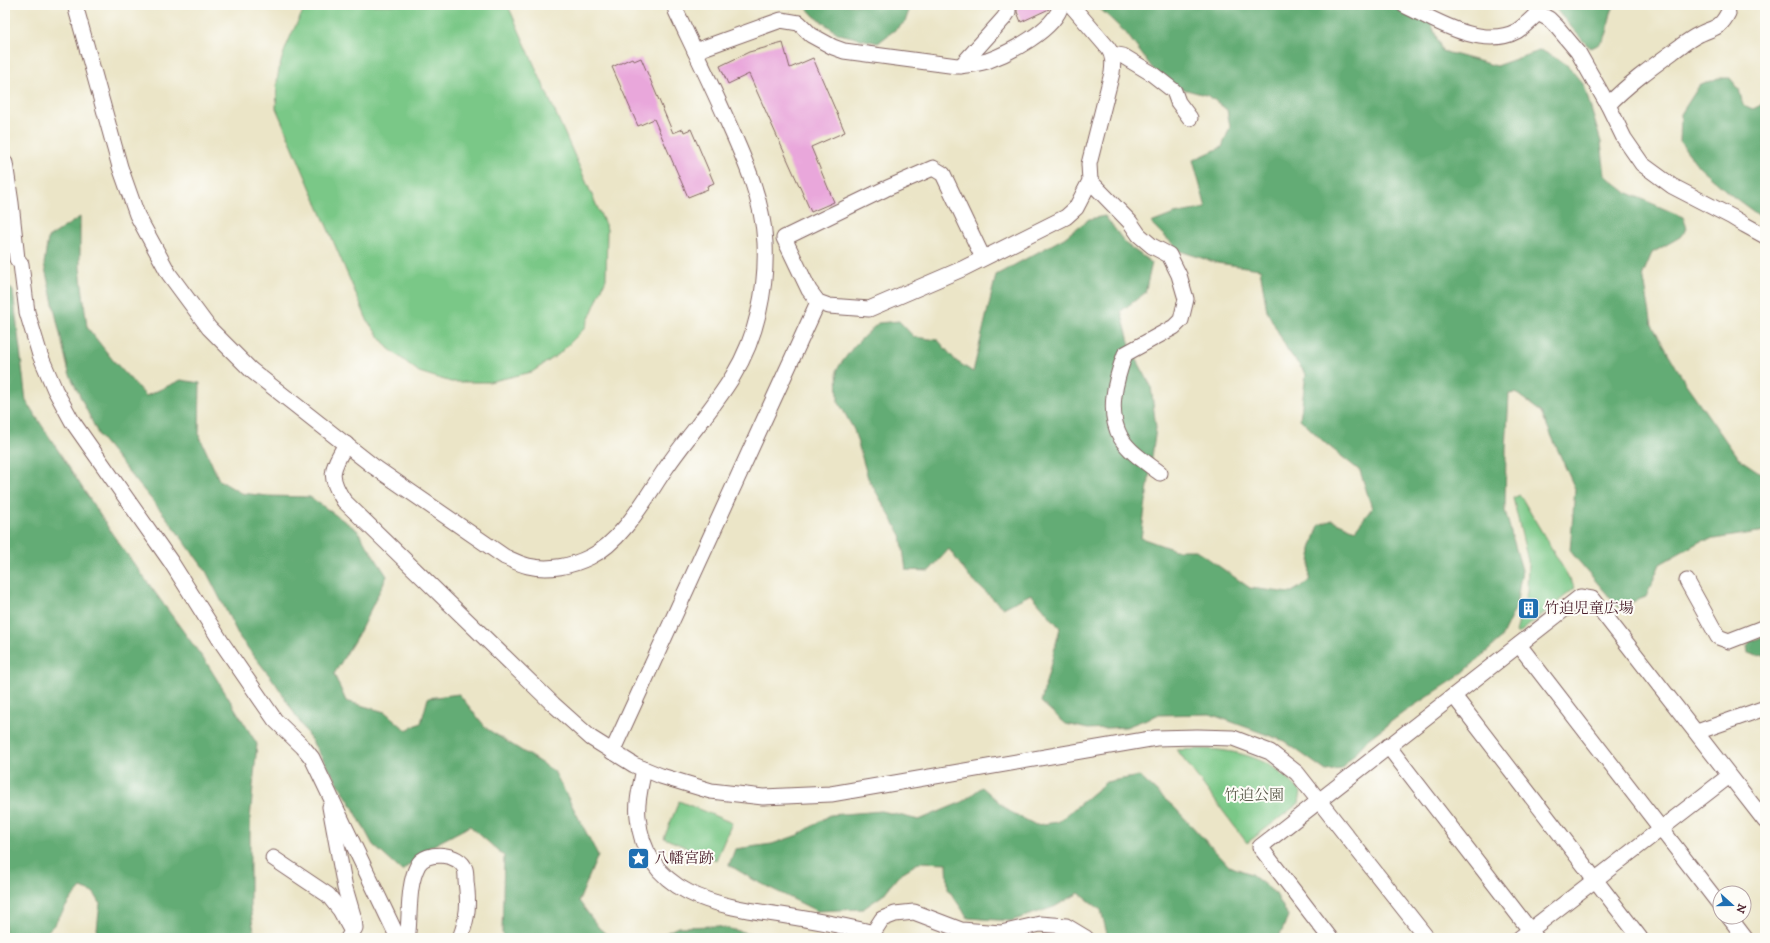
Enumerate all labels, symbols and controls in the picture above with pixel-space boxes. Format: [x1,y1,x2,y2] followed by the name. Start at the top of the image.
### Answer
[1515,595,1541,621] building icon: 竹迫児童広場
[1544,599,1634,618] place label: 竹迫児童広場
[1224,786,1284,805] park label: 竹迫公園
[625,845,651,871] place icon: 八幡宮跡
[654,849,714,868] place label: 八幡宮跡
[1712,885,1752,925] north arrow
[1732,902,1749,915] text: N

